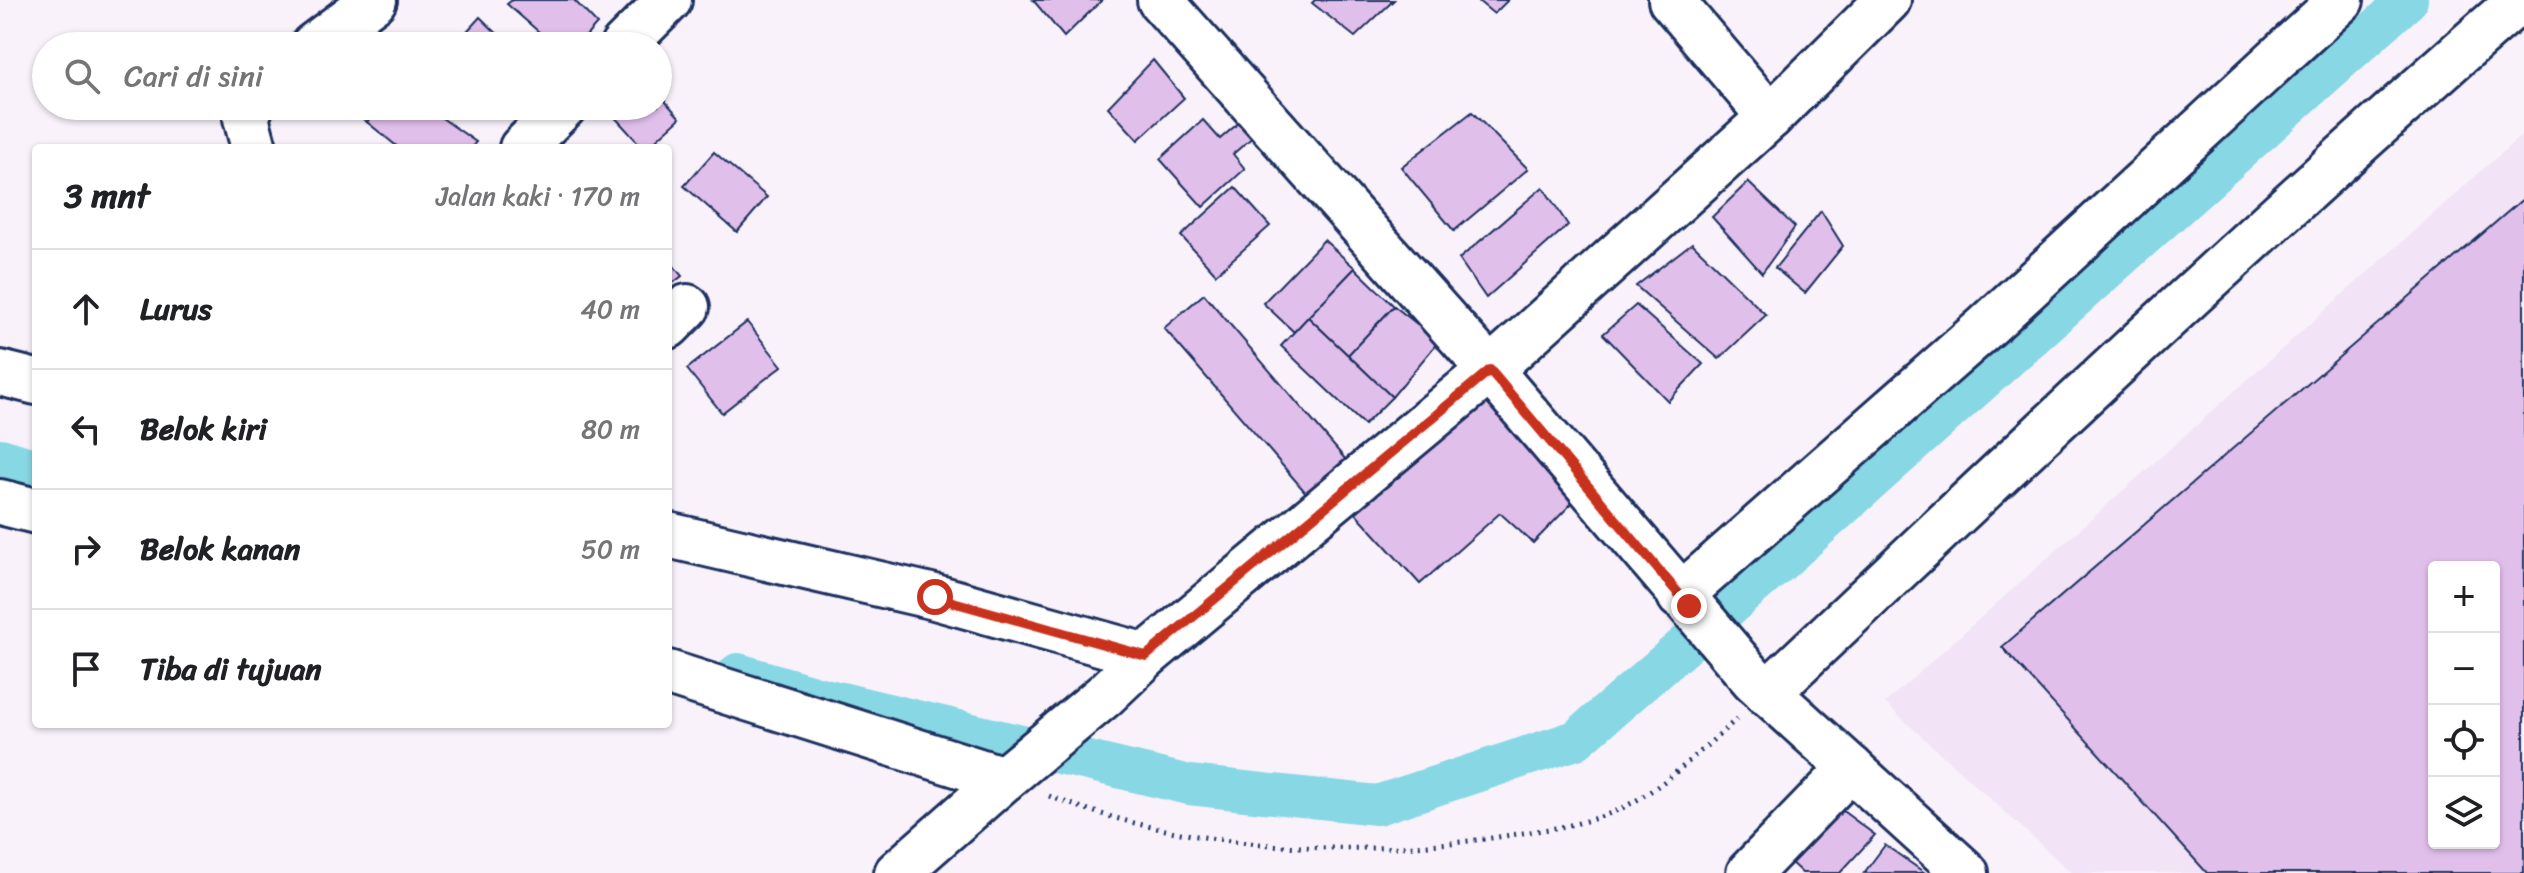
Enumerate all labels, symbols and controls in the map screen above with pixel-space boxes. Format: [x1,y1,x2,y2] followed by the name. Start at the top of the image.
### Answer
[32,32,672,120] search box
[124,49,263,103] text: Cari di sini
[60,54,104,98] icon: search
[64,166,150,226] text: 3 mnt
[436,173,640,219] text: Jalan kaki · 170 m
[140,282,212,336] text: Lurus
[581,286,640,332] text: 40 m
[64,287,108,331] icon: ahead
[140,402,267,456] text: Belok kiri
[581,406,640,452] text: 80 m
[64,407,108,451] icon: left
[140,522,300,576] text: Belok kanan
[581,526,640,572] text: 50 m
[64,527,108,571] icon: right
[2428,561,2500,849] map controls
[2428,561,2500,633] button: +
[917,579,953,615] route start
[1671,588,1707,624] route end
[2428,633,2500,705] button: −
[140,642,321,696] text: Tiba di tujuan
[64,647,108,691] icon: arrive
[2428,705,2500,777] button: locate
[2428,777,2500,849] button: layers

